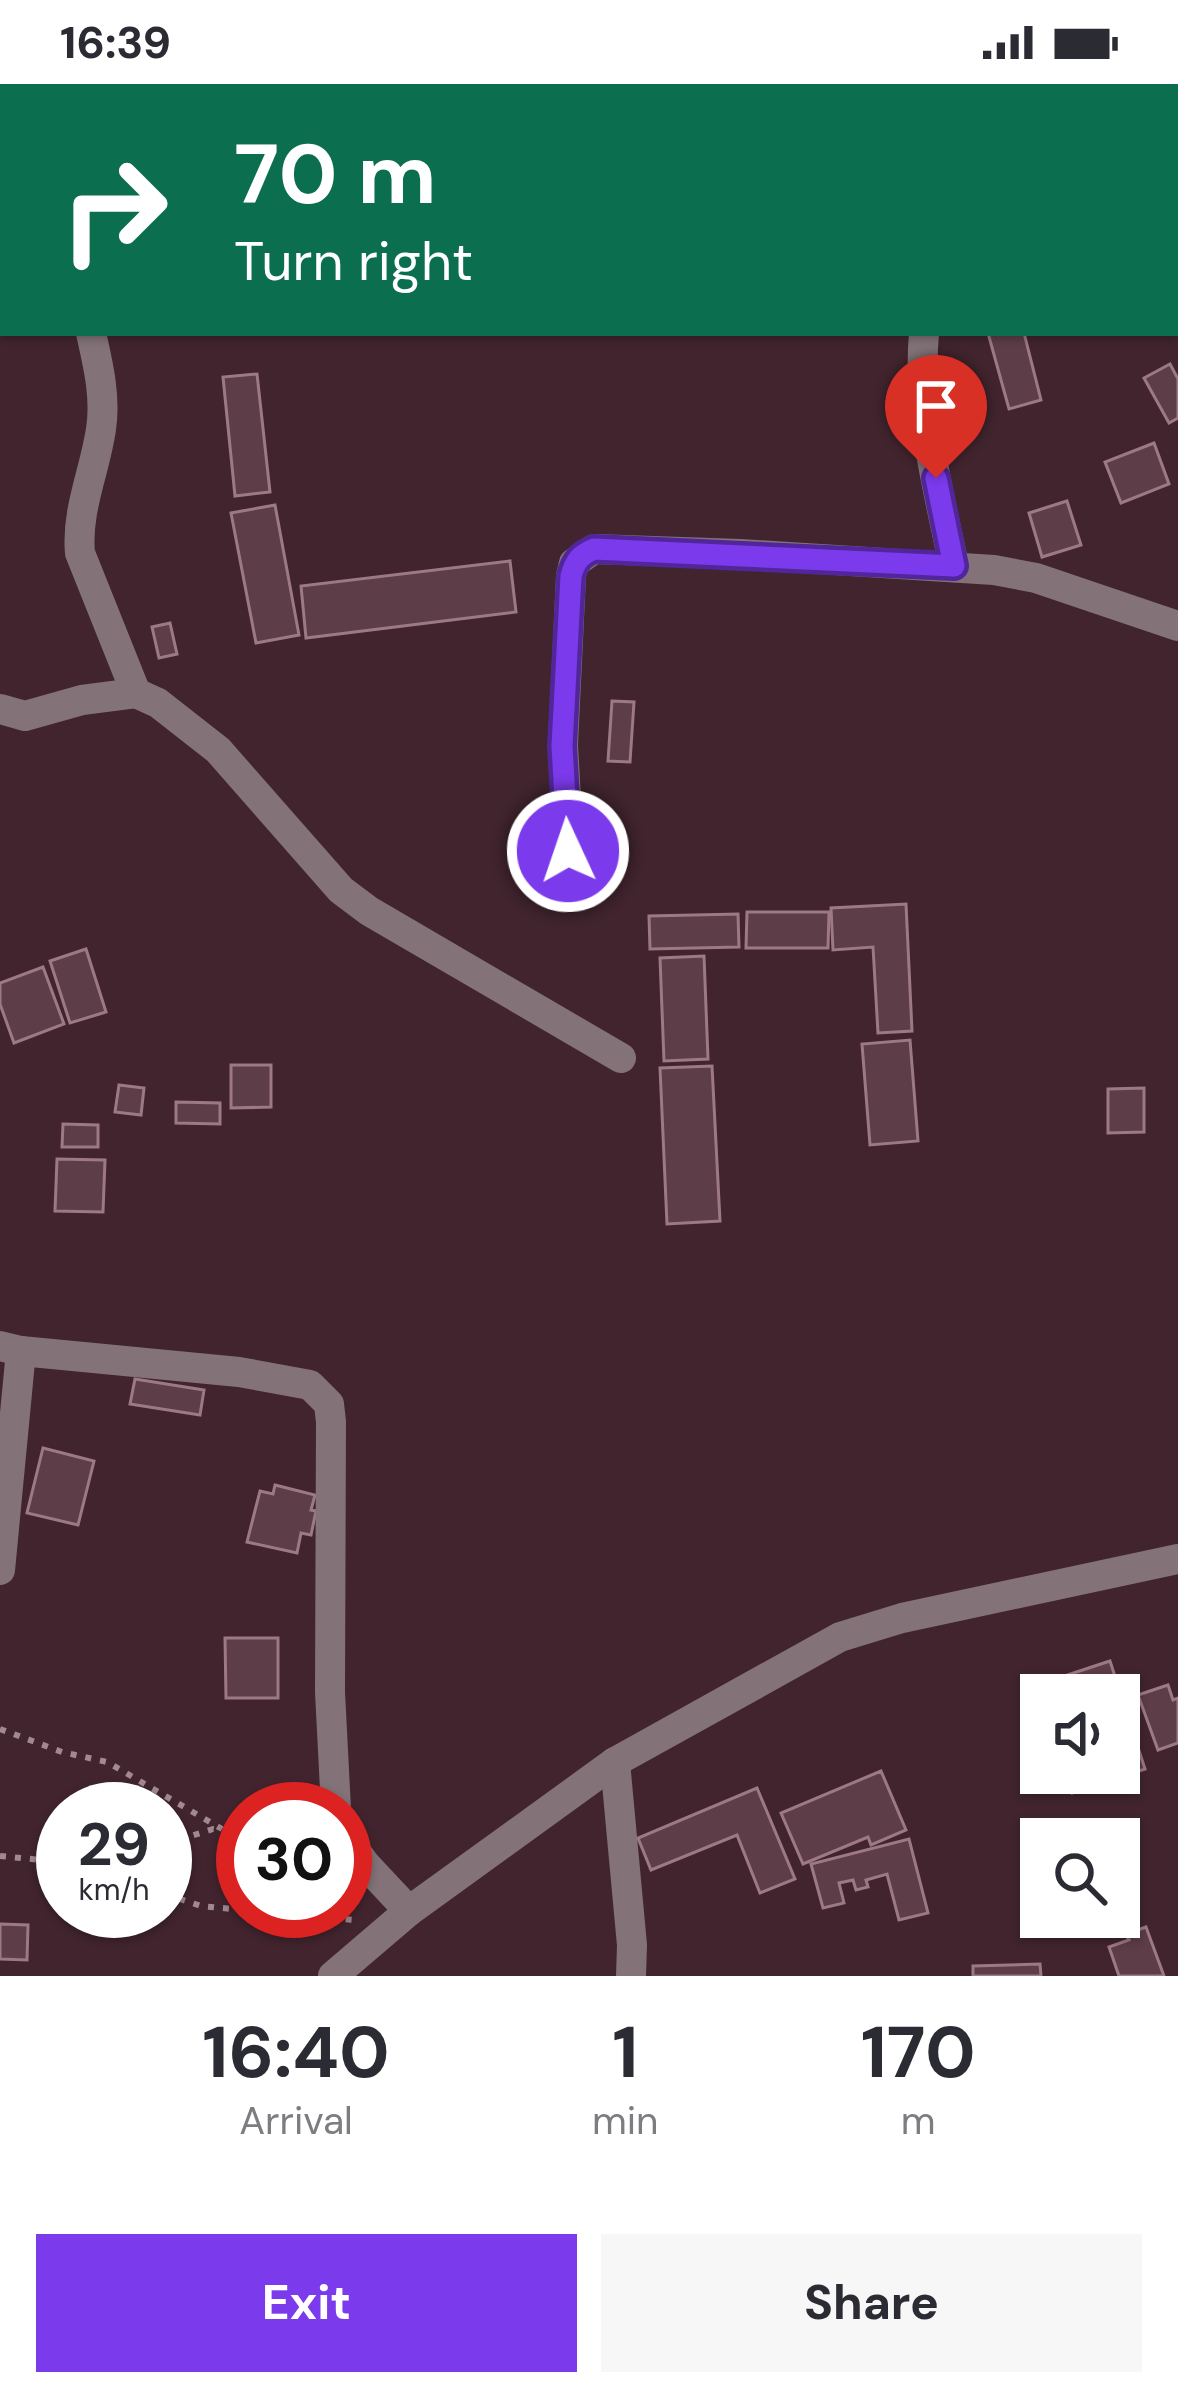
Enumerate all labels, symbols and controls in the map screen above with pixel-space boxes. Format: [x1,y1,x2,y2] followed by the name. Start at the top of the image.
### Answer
[60,13,171,72] text: 16:39
[234,120,437,229] text: 70 m
[36,132,192,288] icon: right
[234,226,473,297] text: Turn right
[885,355,987,478] pin
[903,373,969,439] icon: arrive
[505,788,631,914] position arrow
[1020,1674,1140,1938] map controls
[1020,1674,1140,1794] button: sound
[216,1782,372,1938] speed limit sign: 30
[78,1805,150,1884] text: 29
[1020,1818,1140,1938] button: search
[79,1870,149,1909] text: km/h
[202,2006,390,2099] text: 16:40
[612,2006,638,2099] text: 1
[861,2006,976,2099] text: 170
[239,2095,353,2146] text: Arrival
[592,2095,658,2146] text: min
[901,2095,936,2146] text: m
[36,2234,577,2372] button: Exit
[601,2234,1142,2372] button: Share

